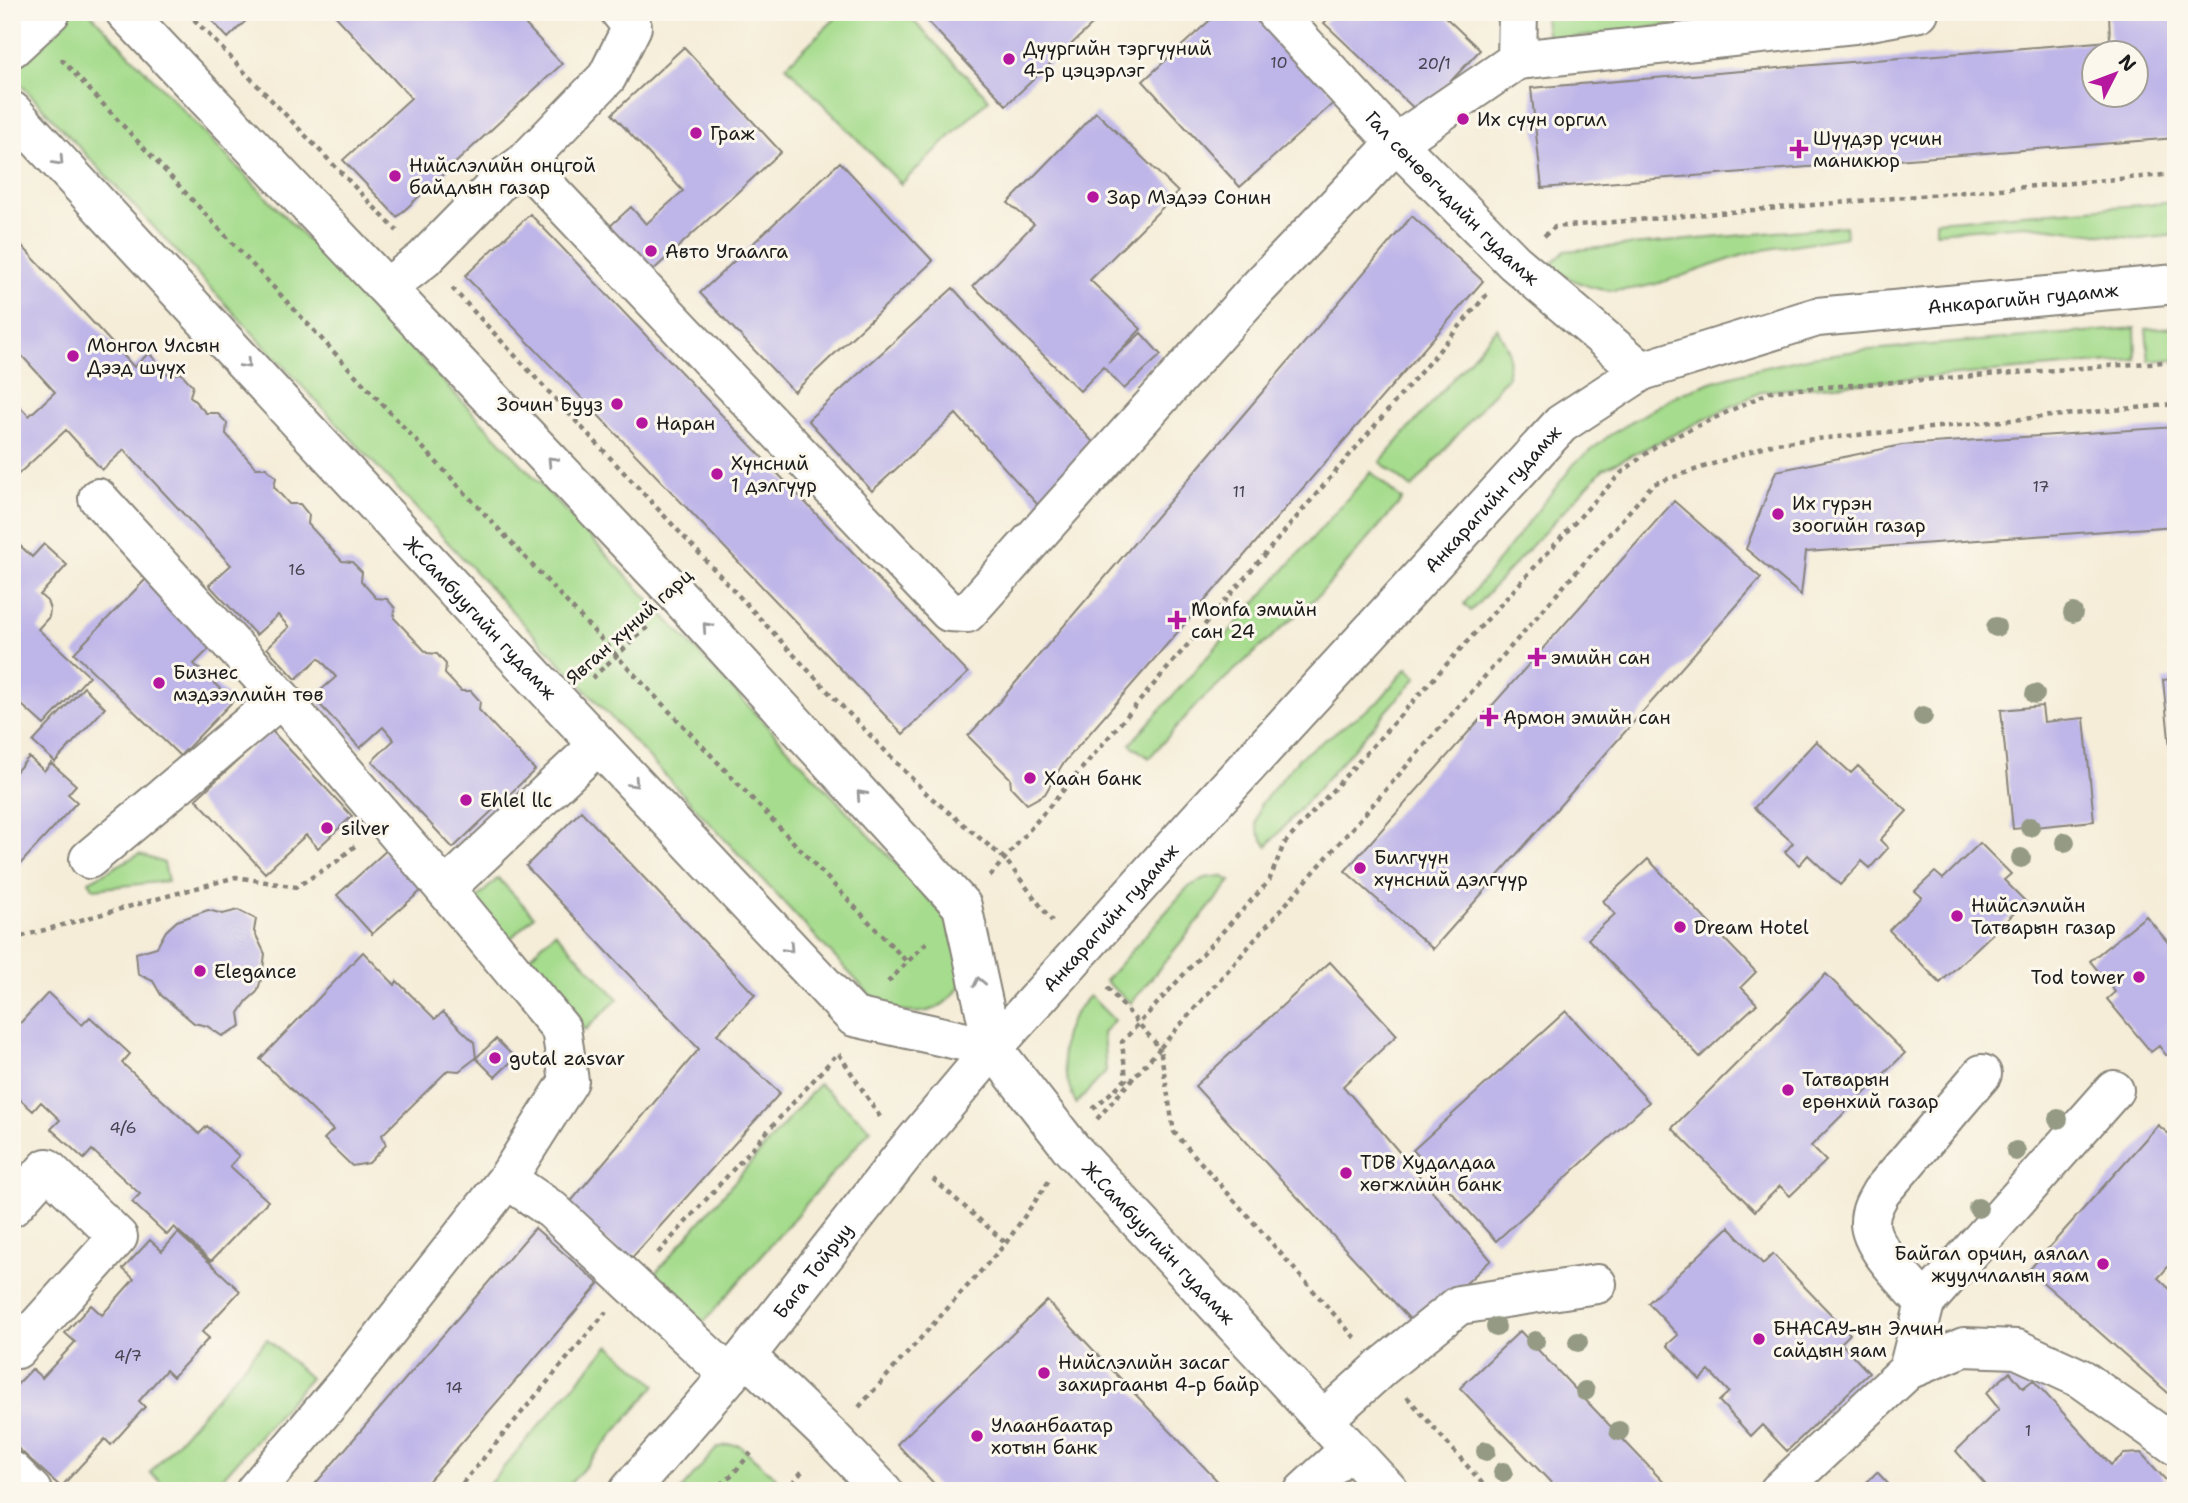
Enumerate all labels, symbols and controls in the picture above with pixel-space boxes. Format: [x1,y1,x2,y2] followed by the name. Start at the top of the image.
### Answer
[1023,36,1212,83] place label: Дүүргийн тэргүүний 4-р цэцэрлэг
[2080,38,2150,108] north arrow
[2113,49,2142,77] text: N
[1001,51,1017,67] marker: Дүүргийн тэргүүний 4-р цэцэрлэг
[1270,52,1288,73] house number: 10
[1417,53,1451,74] house number: 20/1
[1360,106,1544,291] street label: Гал сөнөөгчдийн гудамж
[1477,107,1607,132] place label: Их сүүн оргил
[1455,111,1471,127] marker: Их сүүн оргил
[710,121,755,146] place label: Граж
[688,125,704,141] marker: Граж
[1813,126,1942,173] place label: Шүүдэр үсчин маникюр
[1791,141,1807,157] marker: Шүүдэр үсчин маникюр
[50,153,63,166] one-way arrow
[409,153,596,200] place label: Нийслэлийн онцгой байдлын газар
[387,168,403,184] marker: Нийслэлийн онцгой байдлын газар
[1107,185,1271,210] place label: Зар Мэдээ Сонин
[1085,189,1101,205] marker: Зар Мэдээ Сонин
[665,239,788,264] place label: Авто Угаалга
[643,243,659,259] marker: Авто Угаалга
[1927,277,2119,320] street label: Анкарагийн гудамж
[87,333,220,380] place label: Монгол Улсын Дээд шүүх
[65,348,81,364] marker: Монгол Улсын Дээд шүүх
[238,356,250,369] one-way arrow
[497,392,603,417] place label: Зочин Бууз
[609,396,625,412] marker: Зочин Бууз
[656,411,715,436] place label: Наран
[634,415,650,431] marker: Наран
[1419,420,1567,578] street label: Анкарагийн гудамж
[731,451,817,498] place label: Хүнсний 1 дэлгүүр
[547,456,560,469] one-way arrow
[709,466,725,482] marker: Хүнсний 1 дэлгүүр
[2032,476,2050,497] house number: 17
[1233,481,1245,502] house number: 11
[1792,491,1926,538] place label: Их гүрэн зоогийн газар
[1770,506,1786,522] marker: Их гүрэн зоогийн газар
[398,531,562,705] street label: Ж.Самбуугийн гудамж
[288,559,306,580] house number: 16
[561,563,698,690] street label: Явган хүний гарц
[1191,597,1317,644] place label: Monfa эмийн сан 24
[1169,612,1185,628] marker: Monfa эмийн сан 24
[703,622,716,635] one-way arrow
[1551,645,1650,670] place label: эмийн сан
[1529,649,1545,665] marker: эмийн сан
[173,660,324,707] place label: Бизнес мэдээллийн төв
[151,675,167,691] marker: Бизнес мэдээллийн төв
[1503,705,1671,730] place label: Армон эмийн сан
[1481,709,1497,725] marker: Армон эмийн сан
[1044,766,1142,791] place label: Хаан банк
[1022,770,1038,786] marker: Хаан банк
[625,774,638,787] one-way arrow
[480,788,552,813] place label: Ehlel llc
[856,790,869,803] one-way arrow
[458,792,474,808] marker: Ehlel llc
[341,816,390,841] place label: silver
[319,820,335,836] marker: silver
[1037,838,1184,997] street label: Анкарагийн гудамж
[1374,845,1528,892] place label: Билгүүн хүнсний дэлгүүр
[1352,860,1368,876] marker: Билгүүн хүнсний дэлгүүр
[1971,893,2116,940] place label: Нийслэлийн Татварын газар
[1949,908,1965,924] marker: Нийслэлийн Татварын газар
[1694,915,1809,940] place label: Dream Hotel
[1672,919,1688,935] marker: Dream Hotel
[781,940,794,953] one-way arrow
[214,959,297,984] place label: Elegance
[192,963,208,979] marker: Elegance
[2031,965,2125,990] place label: Tod tower
[2131,969,2147,985] marker: Tod tower
[972,976,987,988] one-way arrow
[509,1046,625,1071] place label: gutal zasvar
[487,1050,503,1066] marker: gutal zasvar
[1802,1067,1939,1114] place label: Татварын ерөнхий газар
[1780,1082,1796,1098] marker: Татварын ерөнхий газар
[109,1117,137,1138] house number: 4/6
[1360,1150,1502,1197] place label: TDB Худалдаа хөгжлийн банк
[1077,1156,1240,1330] street label: Ж.Самбуугийн гудамж
[1338,1165,1354,1181] marker: TDB Худалдаа хөгжлийн банк
[768,1218,858,1324] street label: Бага Тойруу
[1894,1241,2089,1288] place label: Байгал орчин, аялал жуулчлалын яам
[2095,1256,2111,1272] marker: Байгал орчин, аялал жуулчлалын яам
[1773,1316,1944,1363] place label: БНАСАУ-ын Элчин сайдын яам
[1751,1331,1767,1347] marker: БНАСАУ-ын Элчин сайдын яам
[114,1345,142,1366] house number: 4/7
[1058,1350,1259,1397] place label: Нийслэлийн засаг захиргааны 4-р байр
[1036,1365,1052,1381] marker: Нийслэлийн засаг захиргааны 4-р байр
[445,1377,463,1398] house number: 14
[991,1413,1113,1460] place label: Улаанбаатар хотын банк
[2025,1420,2031,1441] house number: 1
[969,1428,985,1444] marker: Улаанбаатар хотын банк

